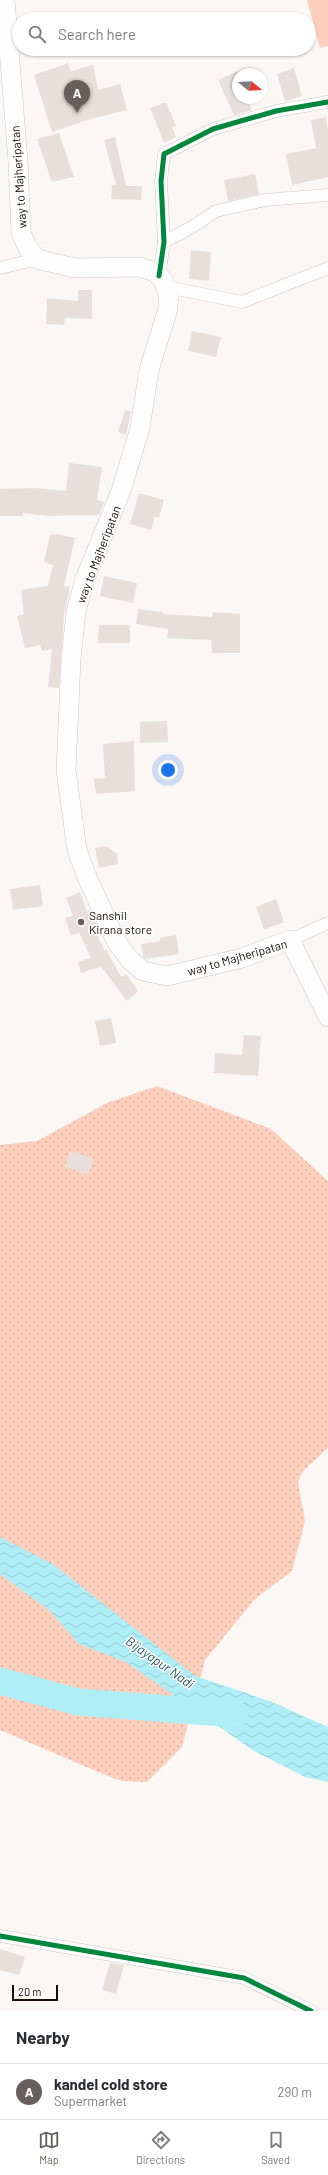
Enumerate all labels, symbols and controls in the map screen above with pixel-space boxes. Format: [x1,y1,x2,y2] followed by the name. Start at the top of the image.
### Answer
[12,12,316,56] search box
[26,23,48,45] icon: search
[58,25,136,43] text: Search here
[232,68,268,104] north arrow
[64,80,90,113] pin: A
[7,125,29,229] street label: way to Majheripatan
[73,503,123,605] street label: way to Majheripatan
[158,760,178,780] your location
[89,908,152,936] place label: Sanshil Kirana store
[76,917,86,927] marker: Sanshil Kirana store
[185,936,289,978] street label: way to Majheripatan
[123,1633,198,1692] water label: Bijayapur Nadi
[12,1983,58,2002] scale bar
[18,1985,41,1998] text: 20 m
[16,2027,70,2047] text: Nearby
[54,2075,168,2093] text: kandel cold store
[25,2084,33,2100] text: A
[278,2084,312,2100] text: 290 m
[54,2093,127,2109] text: Supermarket
[38,2129,60,2166] tab: Map
[136,2129,185,2166] tab: Directions
[261,2129,290,2166] tab: Saved

